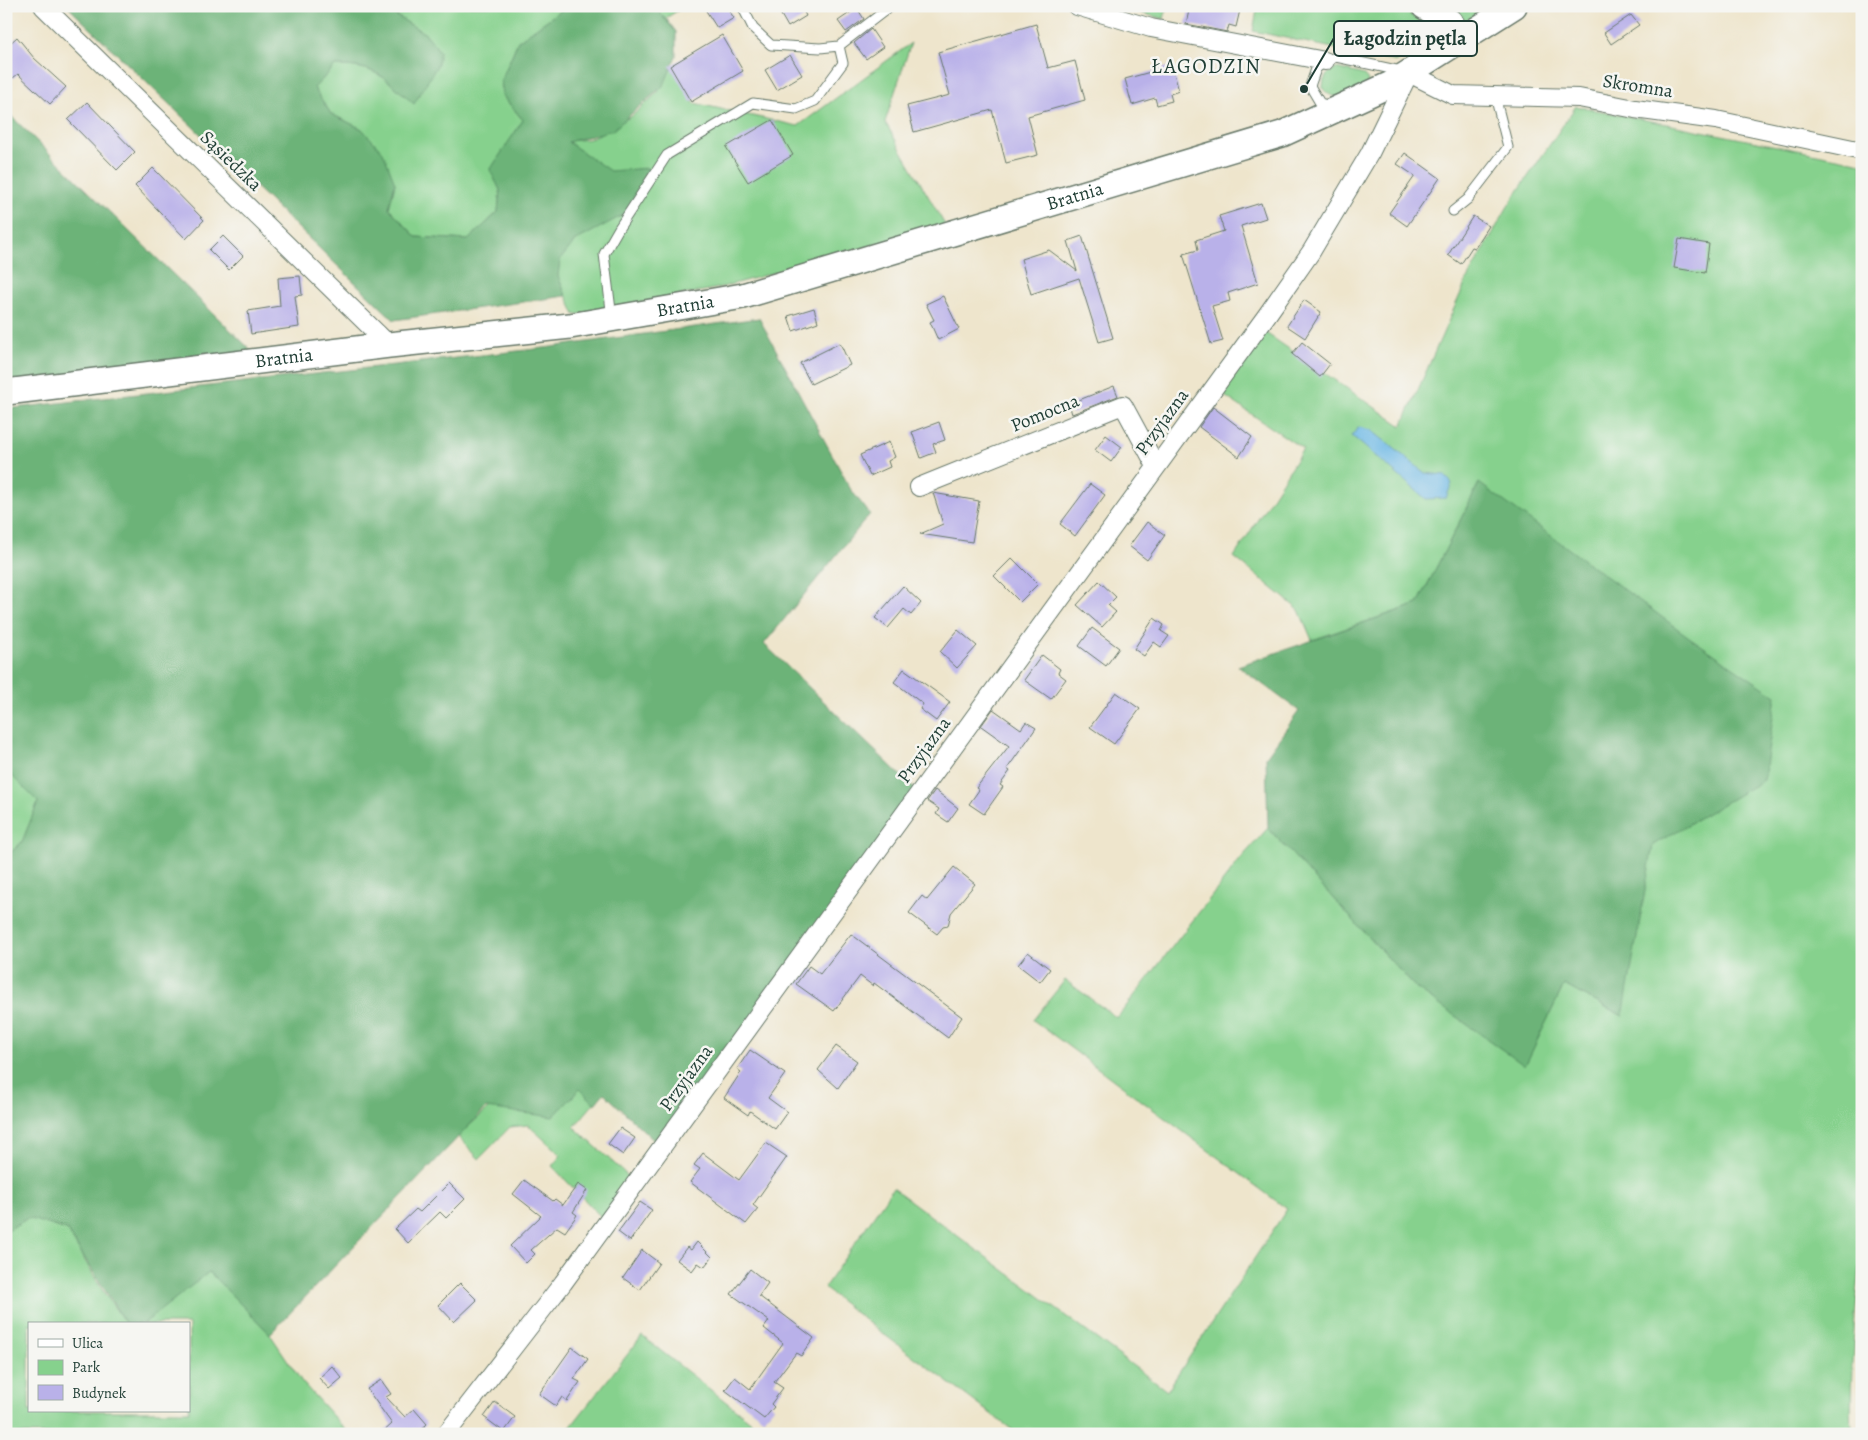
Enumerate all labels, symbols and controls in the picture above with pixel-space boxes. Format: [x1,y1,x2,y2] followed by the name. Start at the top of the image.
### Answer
[1334,21,1477,56] callout: Łagodzin pętla
[1343,25,1467,52] text: Łagodzin pętla
[1151,52,1261,80] district label: ŁAGODZIN
[1601,68,1675,104] street label: Skromna
[194,125,268,197] street label: Sąsiedzka
[1043,175,1107,217] street label: Bratnia
[655,288,716,324] street label: Bratnia
[254,341,314,374] street label: Bratnia
[1129,383,1195,461] street label: Przyjazna
[1007,387,1083,438] street label: Pomocna
[891,711,957,789] street label: Przyjazna
[653,1039,719,1117] street label: Przyjazna
[28,1322,190,1412] legend
[72,1333,103,1353] text: Ulica
[72,1357,101,1377] text: Park
[72,1383,127,1403] text: Budynek

